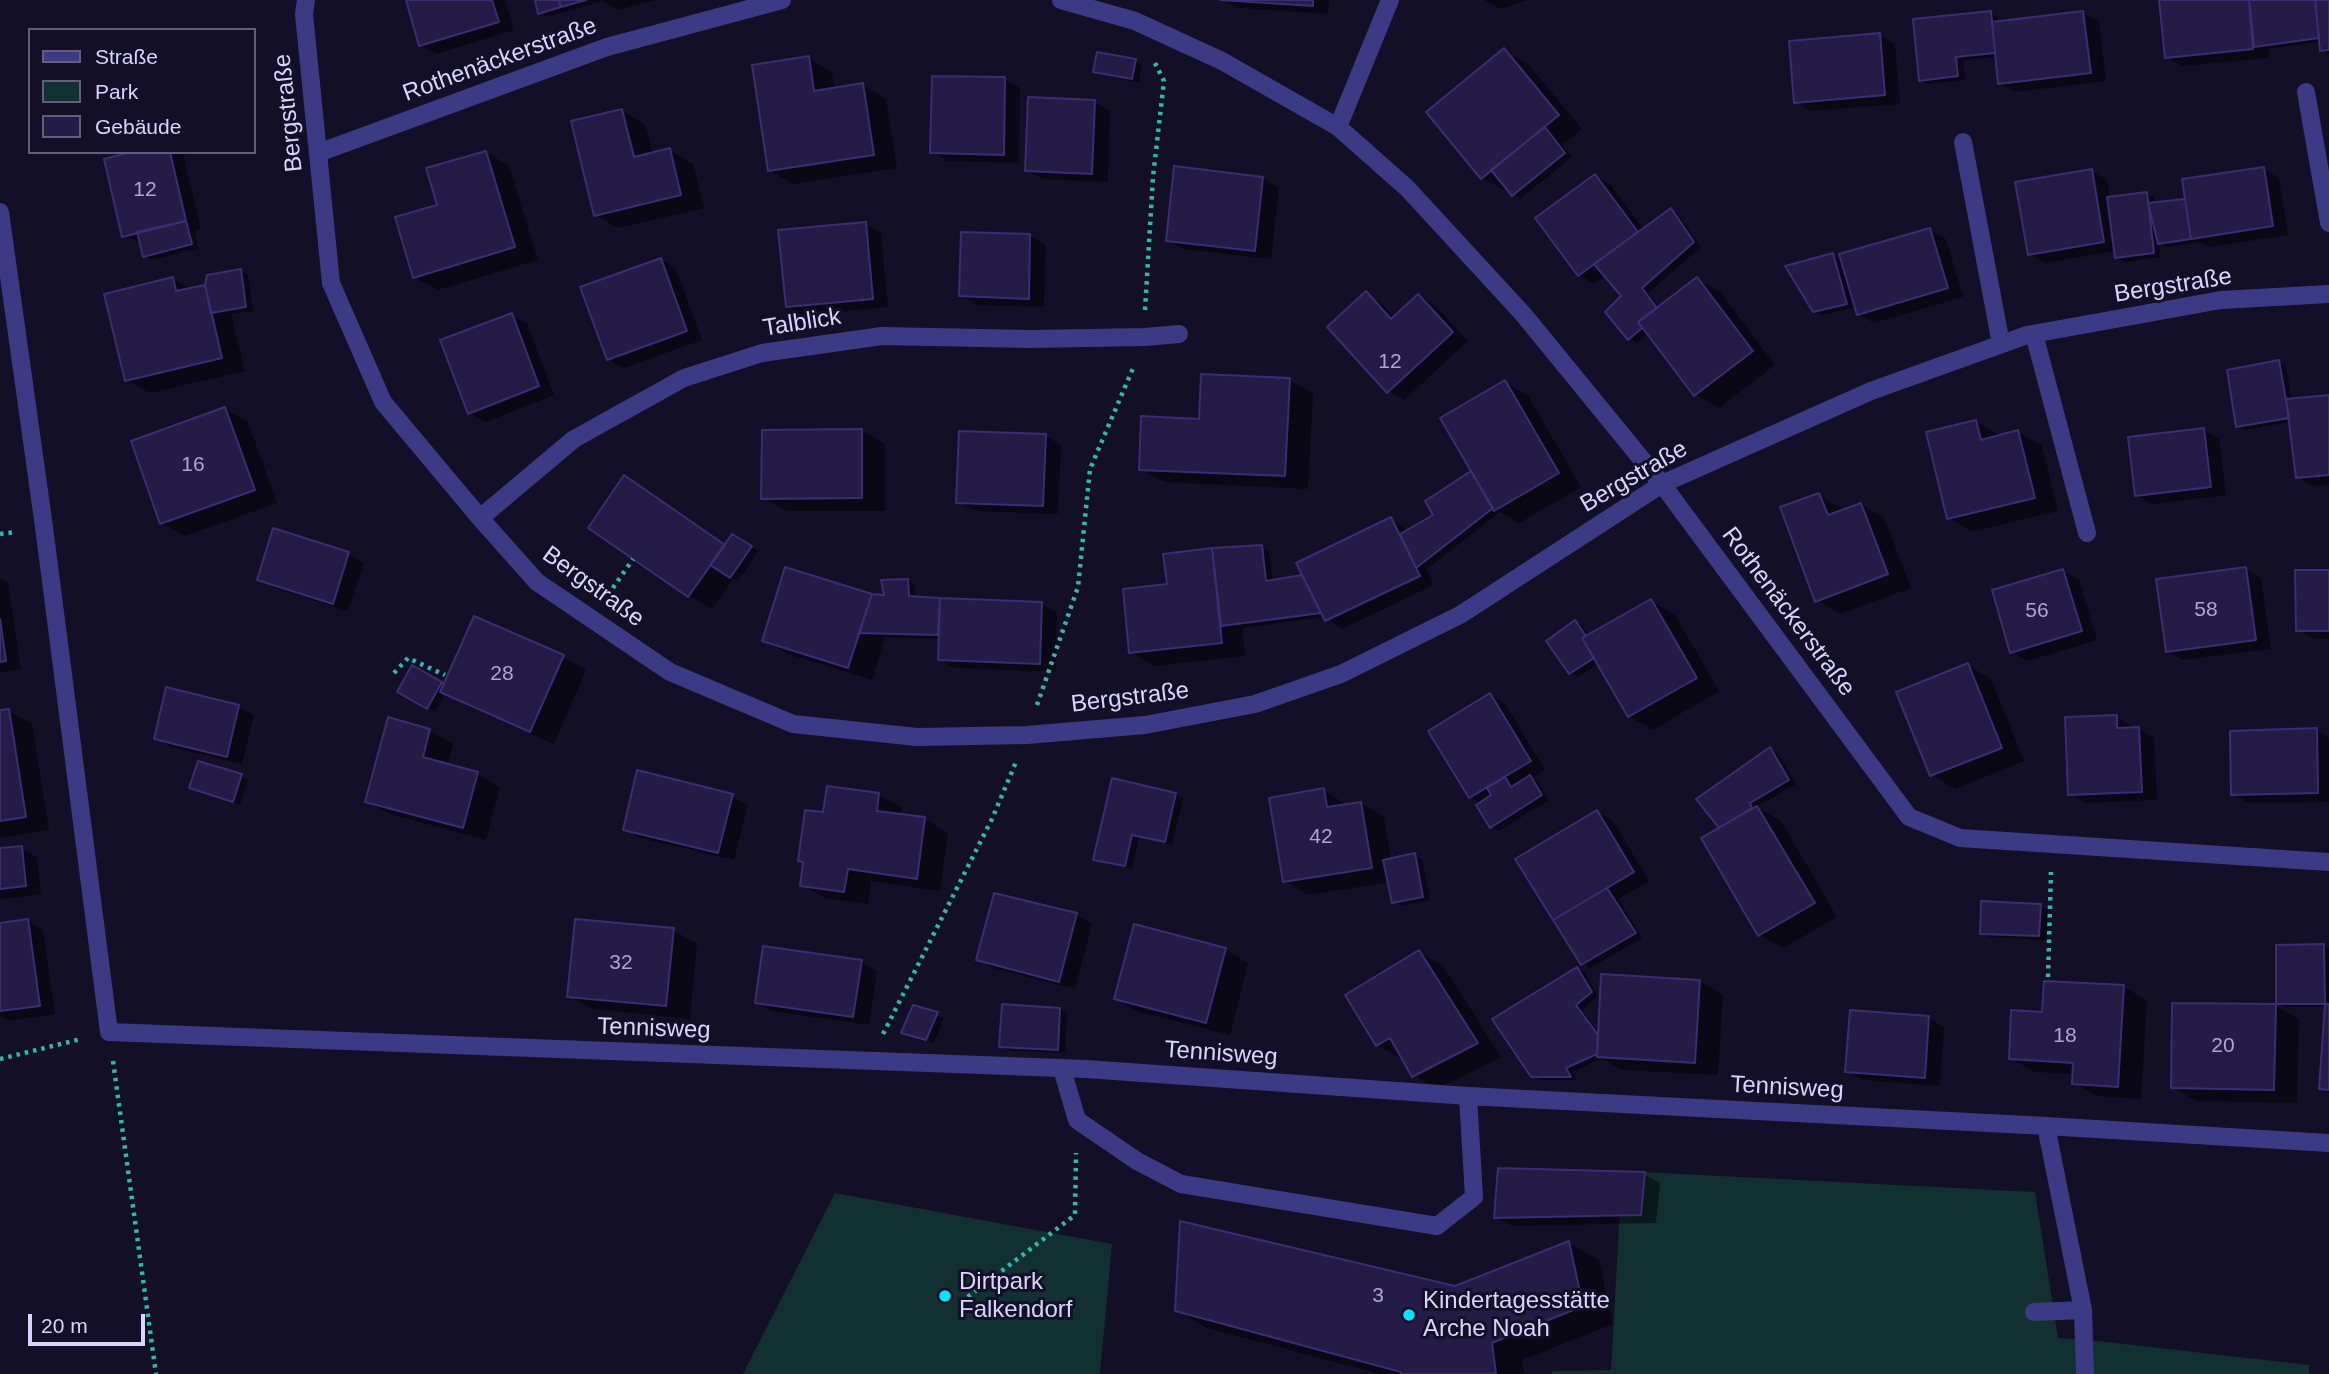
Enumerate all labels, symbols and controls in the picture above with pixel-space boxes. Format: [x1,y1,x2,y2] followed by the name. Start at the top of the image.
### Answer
[399,12,601,108] street label: Rothenäckerstraße
[28,28,256,154] legend
[95,45,158,68] text: Straße
[268,52,310,174] street label: Bergstraße
[95,80,138,103] text: Park
[95,115,181,138] text: Gebäude
[133,177,157,203] house number: 12
[2112,262,2234,310] street label: Bergstraße
[761,303,843,343] street label: Talblick
[1378,349,1402,375] house number: 12
[1575,435,1693,519] street label: Bergstraße
[181,452,205,478] house number: 16
[1715,522,1861,702] street label: Rothenäckerstraße
[537,540,649,634] street label: Bergstraße
[2194,597,2218,623] house number: 58
[2025,598,2049,624] house number: 56
[490,661,514,687] house number: 28
[1069,676,1191,720] street label: Bergstraße
[1309,824,1333,850] house number: 42
[609,950,633,976] house number: 32
[597,1013,711,1045] street label: Tennisweg
[2053,1023,2077,1049] house number: 18
[2211,1033,2235,1059] house number: 20
[1163,1036,1279,1072] street label: Tennisweg
[1730,1071,1844,1105] street label: Tennisweg
[959,1268,1072,1324] place label: Dirtpark Falkendorf
[1372,1283,1384,1309] house number: 3
[1423,1287,1610,1343] place label: Kindertagesstätte Arche Noah
[937,1288,953,1304] marker: Dirtpark Falkendorf
[32,1300,149,1344] scale bar
[1401,1307,1417,1323] marker: Kindertagesstätte Arche Noah
[41,1314,88,1337] text: 20 m

